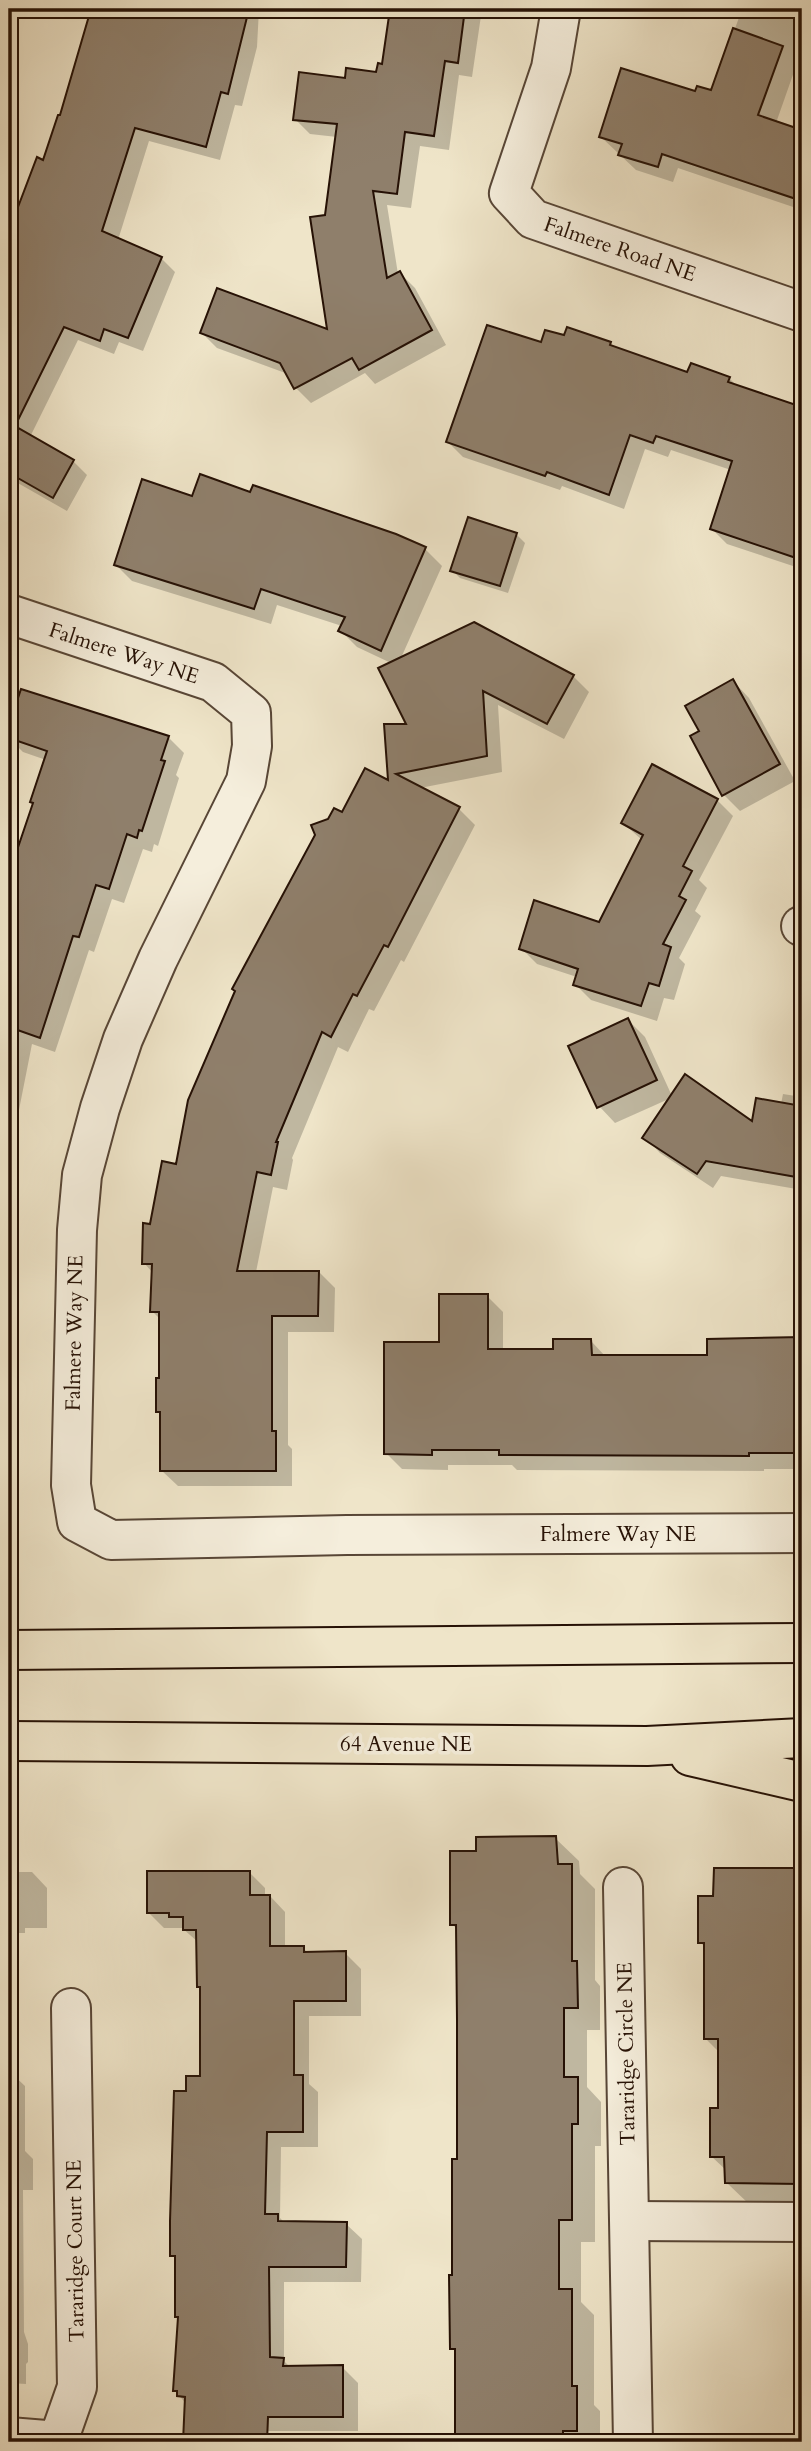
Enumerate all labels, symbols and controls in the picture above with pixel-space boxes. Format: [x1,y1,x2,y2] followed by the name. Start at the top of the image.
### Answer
[540,210,700,289] street label: Falmere Road NE
[45,616,203,691] street label: Falmere Way NE
[59,1255,90,1411] street label: Falmere Way NE
[540,1520,696,1549] street label: Falmere Way NE
[340,1730,472,1759] street label: 64 Avenue NE
[610,1962,643,2146] street label: Tararidge Circle NE
[59,2159,92,2343] street label: Tararidge Court NE

